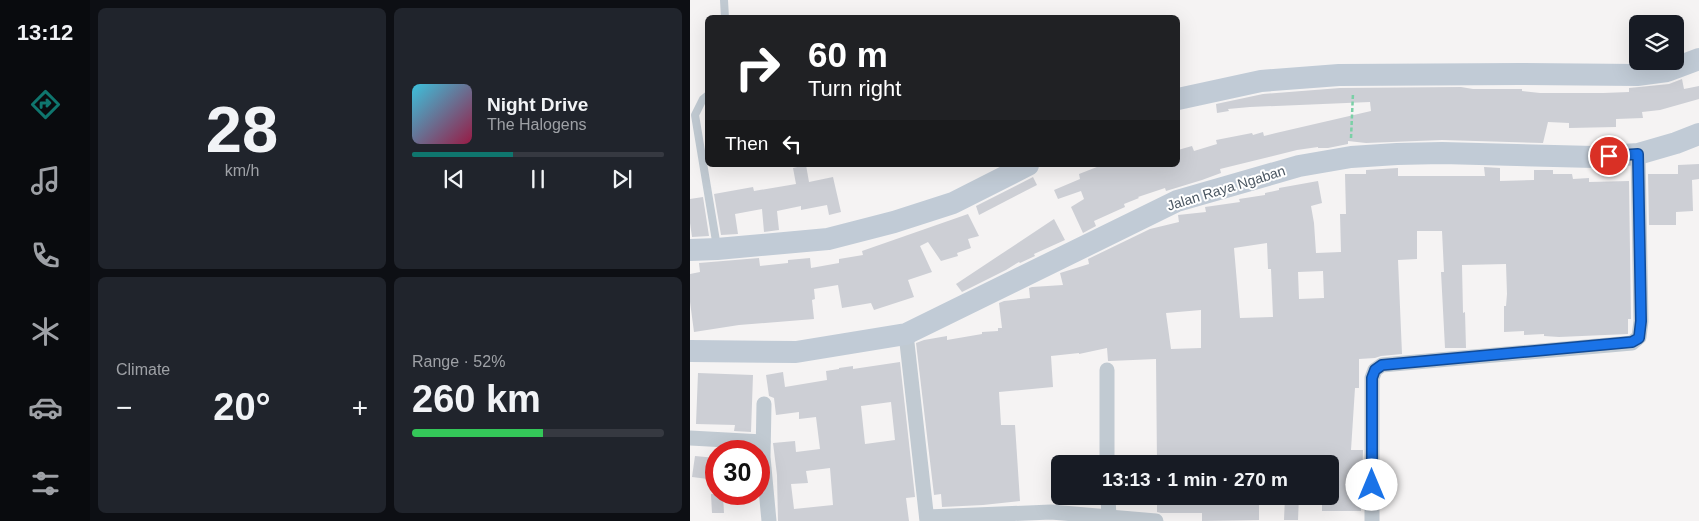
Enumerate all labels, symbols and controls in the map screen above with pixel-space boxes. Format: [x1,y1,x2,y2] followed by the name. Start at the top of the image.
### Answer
[1629,15,1684,70] map controls
[1629,15,1684,70] button: layers
[17,20,73,45] text: 13:12
[725,35,790,100] icon: right
[808,35,888,74] text: 60 m
[808,76,901,101] text: Turn right
[28,87,63,122] icon: directions
[206,93,278,166] text: 28
[487,94,588,115] text: Night Drive
[487,116,587,133] text: The Halogens
[778,130,806,158] icon: left
[725,133,768,154] text: Then
[1588,135,1630,177] pin
[1595,142,1623,170] icon: arrive
[225,162,259,179] text: km/h
[1165,162,1287,214] street label: Jalan Raya Ngaban
[28,163,63,198] icon: music
[440,165,468,193] icon: previous
[524,165,552,193] icon: pause
[608,165,636,193] icon: next
[28,238,63,273] icon: phone
[28,314,63,349] icon: climate
[412,353,505,370] text: Range · 52%
[116,361,170,378] text: Climate
[412,378,541,420] text: 260 km
[213,386,271,428] text: 20°
[28,390,63,425] icon: car
[116,392,132,423] text: −
[352,392,368,423] text: +
[705,440,770,505] speed limit sign: 30
[1345,458,1397,510] position arrow
[28,466,63,501] icon: filters
[1102,469,1288,490] text: 13:13 · 1 min · 270 m

